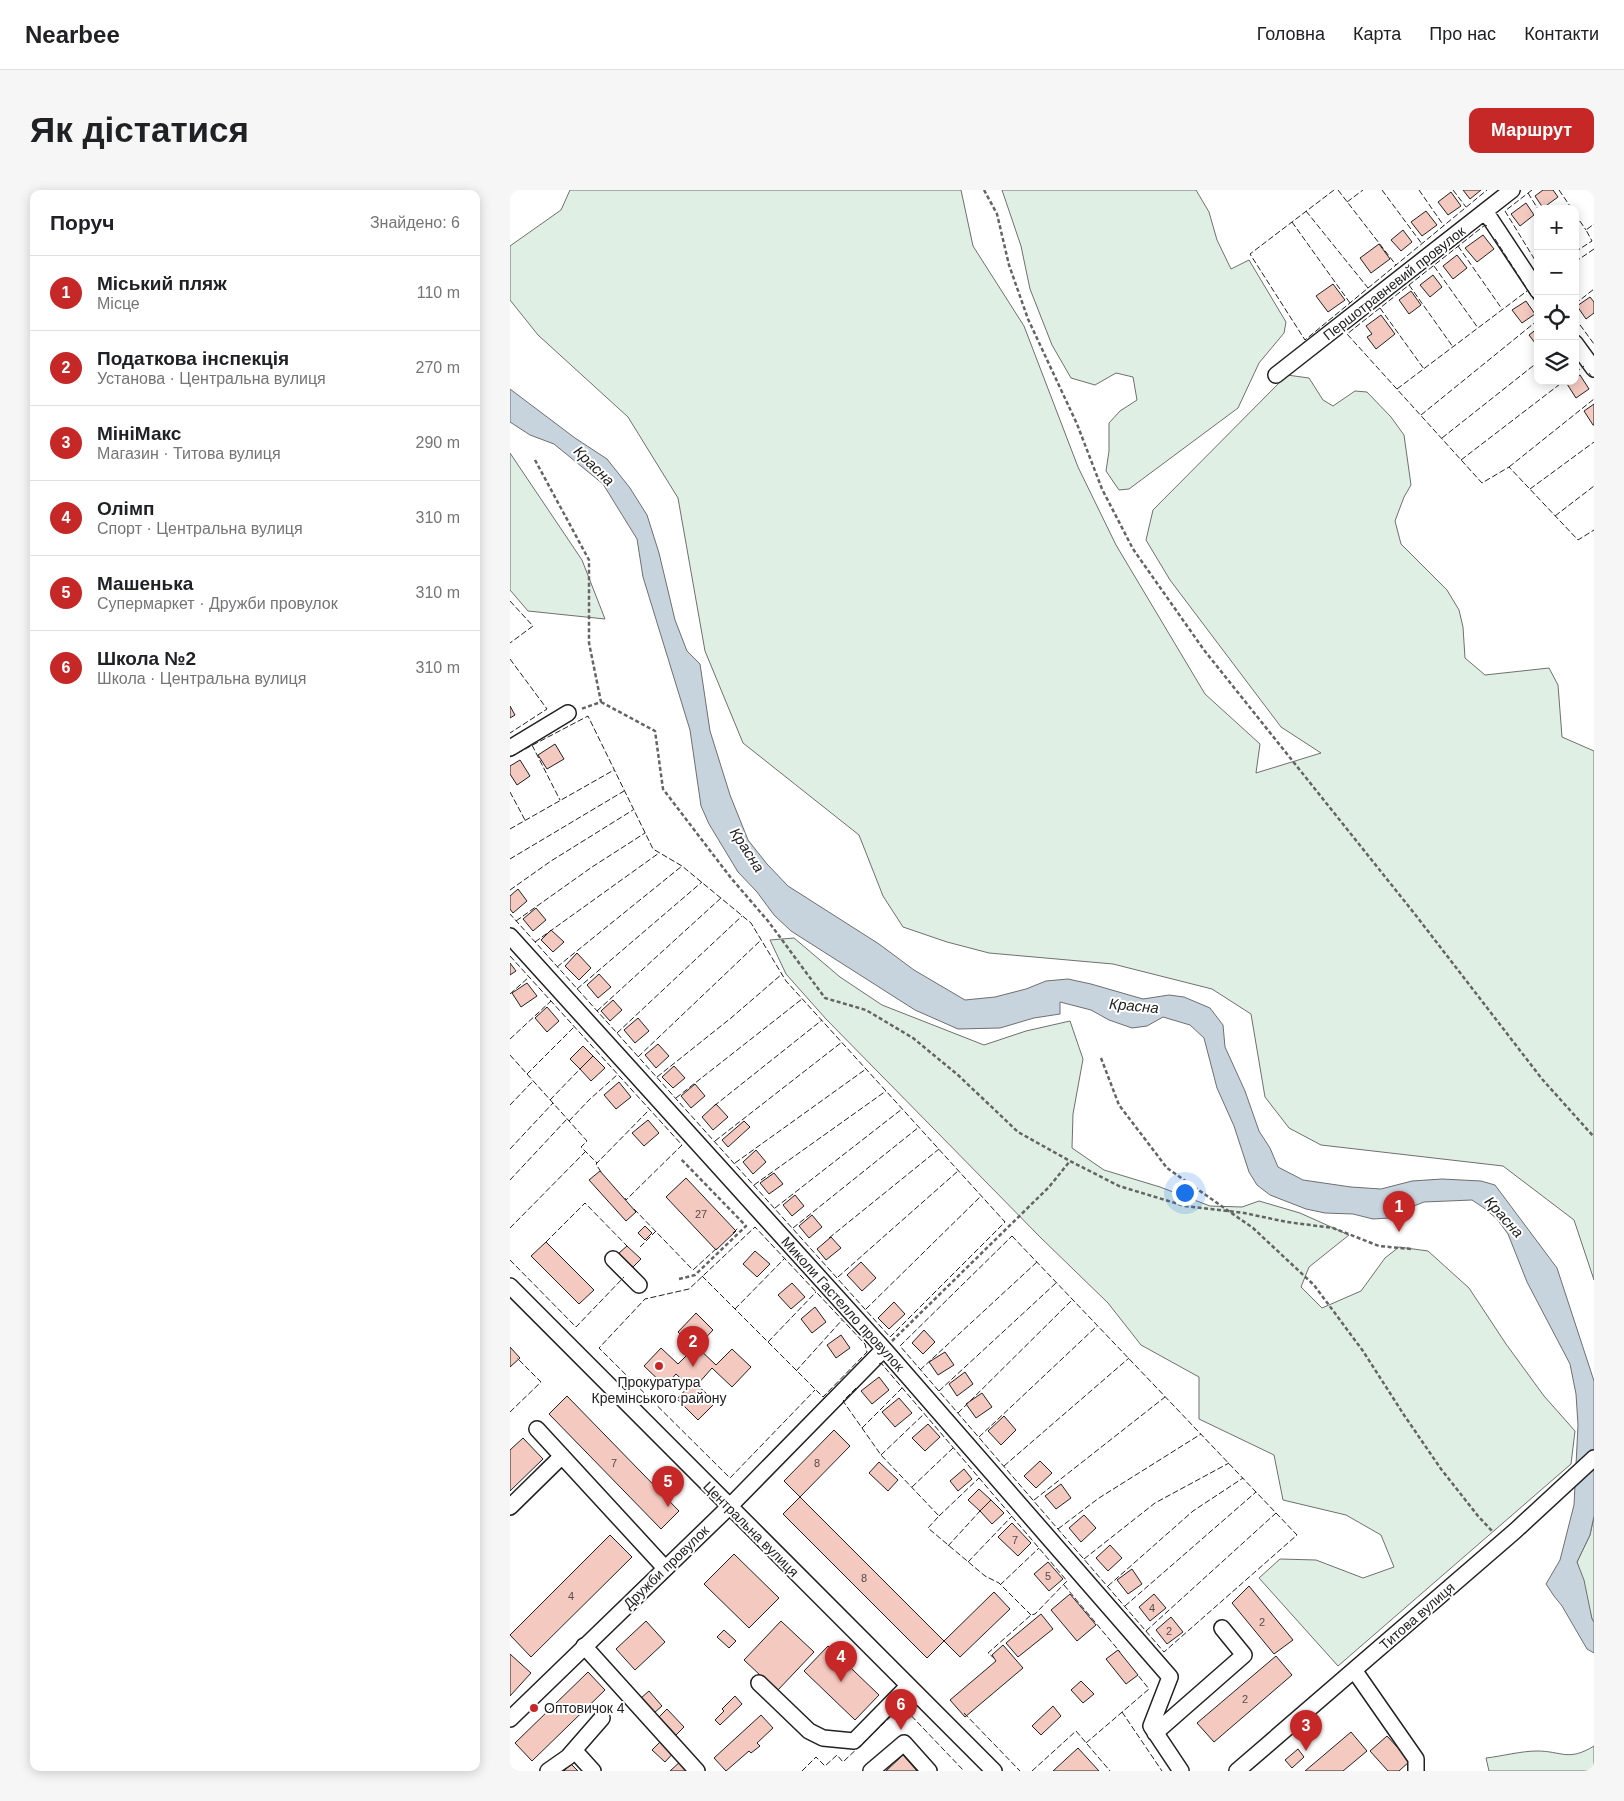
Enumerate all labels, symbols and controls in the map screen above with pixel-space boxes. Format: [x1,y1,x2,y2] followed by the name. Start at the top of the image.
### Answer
[25,21,120,48] text: Nearbee
[1257,24,1325,44] text: Головна
[1353,24,1401,44] text: Карта
[1429,24,1496,44] text: Про нас
[1524,24,1599,44] text: Контакти
[1469,108,1594,153] button: Маршрут
[30,110,249,149] text: Як дістатися
[1534,205,1579,385] map controls
[1534,205,1579,250] button: +
[50,211,114,234] text: Поруч
[370,214,460,231] text: Знайдено: 6
[1320,222,1469,343] street label: Першотравневий провулок
[1534,250,1579,295] button: −
[97,273,227,294] text: Міський пляж
[62,284,70,301] text: 1
[417,284,460,301] text: 110 m
[97,295,140,312] text: Місце
[1534,295,1579,340] button: locate
[1534,340,1579,385] button: layers
[97,348,289,369] text: Податкова інспекція
[62,359,70,376] text: 2
[416,359,460,376] text: 270 m
[97,370,326,387] text: Установа · Центральна вулиця
[97,423,181,444] text: МініМакс
[62,434,70,451] text: 3
[416,434,460,451] text: 290 m
[571,442,618,489] water label: Красна
[97,445,281,462] text: Магазин · Титова вулиця
[97,498,154,519] text: Олімп
[62,509,70,526] text: 4
[416,509,460,526] text: 310 m
[97,520,303,537] text: Спорт · Центральна вулиця
[97,573,193,594] text: Машенька
[62,584,70,601] text: 5
[416,584,460,601] text: 310 m
[97,595,338,612] text: Супермаркет · Дружби провулок
[97,648,196,669] text: Школа №2
[62,659,70,676] text: 6
[416,659,460,676] text: 310 m
[97,670,306,687] text: Школа · Центральна вулиця
[727,824,768,875] water label: Красна
[1109,995,1160,1016] water label: Красна
[1172,1180,1198,1206] your location
[1383,1191,1415,1232] pin: 1
[1481,1193,1527,1241] water label: Красна
[695,1208,707,1220] house number: 27
[778,1233,908,1375] street label: Миколи Гастелло провулок
[677,1326,709,1367] pin: 2
[653,1360,665,1372] marker: Прокуратура Кремінського району
[592,1374,726,1406] place label: Прокуратура Кремінського району
[611,1457,617,1469] house number: 7
[814,1457,820,1469] house number: 8
[652,1466,684,1507] pin: 5
[700,1478,802,1580] street label: Центральна вулиця
[620,1521,713,1612] street label: Дружби провулок
[1012,1534,1018,1546] house number: 7
[1045,1570,1051,1582] house number: 5
[861,1572,867,1584] house number: 8
[1376,1579,1458,1653] street label: Титова вулиця
[568,1590,574,1602] house number: 4
[1149,1602,1155,1614] house number: 4
[1259,1616,1265,1628] house number: 2
[1166,1625,1172,1637] house number: 2
[825,1641,857,1682] pin: 4
[885,1689,917,1730] pin: 6
[1242,1693,1248,1705] house number: 2
[544,1700,625,1716] place label: Оптовичок 4
[528,1702,540,1714] marker: Оптовичок 4
[1290,1710,1322,1751] pin: 3

